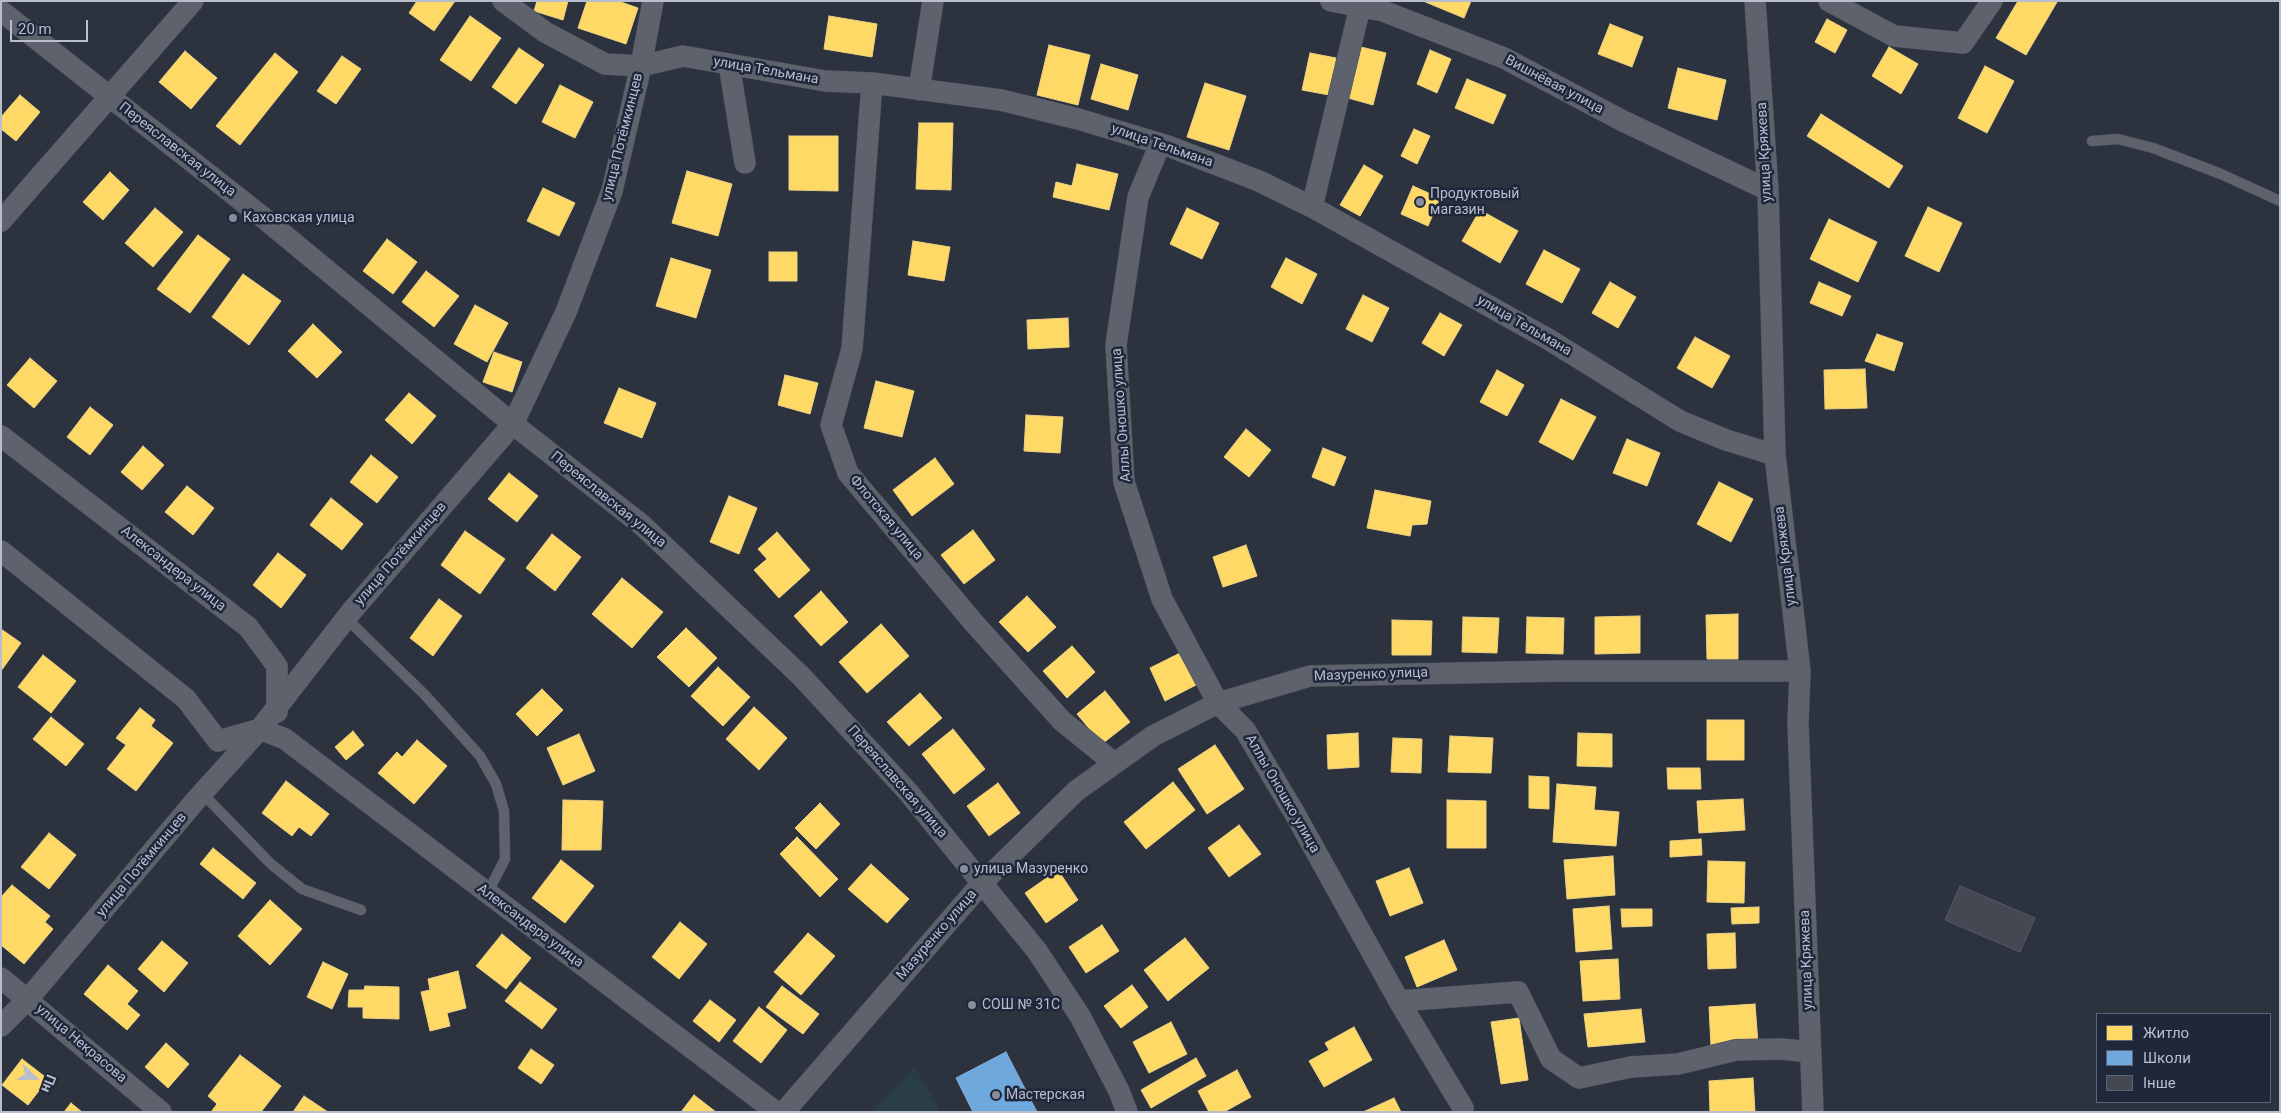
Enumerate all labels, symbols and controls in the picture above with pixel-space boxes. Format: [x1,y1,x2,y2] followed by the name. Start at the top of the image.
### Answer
[12,10,90,42] scale bar
[18,20,52,38] text: 20 m
[1502,52,1606,118] street label: Вишнёвая улица
[712,53,820,89] street label: улица Тельмана
[599,71,647,203] street label: улица Потёмкинцев
[115,99,239,201] street label: Переяславская улица
[1754,102,1776,202] street label: улица Кряжева
[1109,121,1215,171] street label: улица Тельмана
[1430,186,1519,218] place label: Продуктовый магазин
[1414,196,1426,208] marker: Продуктовый магазин
[243,210,355,226] place label: Каховская улица
[227,212,239,224] marker: Каховская улица
[1474,292,1574,360] street label: улица Тельмана
[1109,348,1135,482] street label: Аллы Оношко улица
[547,448,669,552] street label: Переяславская улица
[846,472,926,564] street label: Флотская улица
[352,499,450,609] street label: улица Потёмкинцев
[1772,505,1800,607] street label: улица Кряжева
[117,523,229,615] street label: Александера улица
[1314,665,1428,685] street label: Мазуренко улица
[844,722,950,842] street label: Переяславская улица
[1241,732,1323,856] street label: Аллы Оношко улица
[93,809,191,921] street label: улица Потёмкинцев
[974,861,1088,877] place label: улица Мазуренко
[958,863,970,875] marker: улица Мазуренко
[474,881,586,971] street label: Александера улица
[893,886,981,984] street label: Мазуренко улица
[1797,910,1817,1010] street label: улица Кряжева
[982,997,1060,1013] place label: СОШ № 31С
[966,999,978,1011] marker: СОШ № 31С
[32,1001,130,1087] street label: улица Некрасова
[2096,1013,2271,1103] legend
[2143,1024,2189,1042] text: Житло
[2143,1049,2191,1067] text: Школи
[10,1053,60,1103] north arrow
[38,1072,60,1095] text: Пн
[2143,1074,2176,1092] text: Інше
[1006,1087,1085,1103] place label: Мастерская
[990,1089,1002,1101] marker: Мастерская

